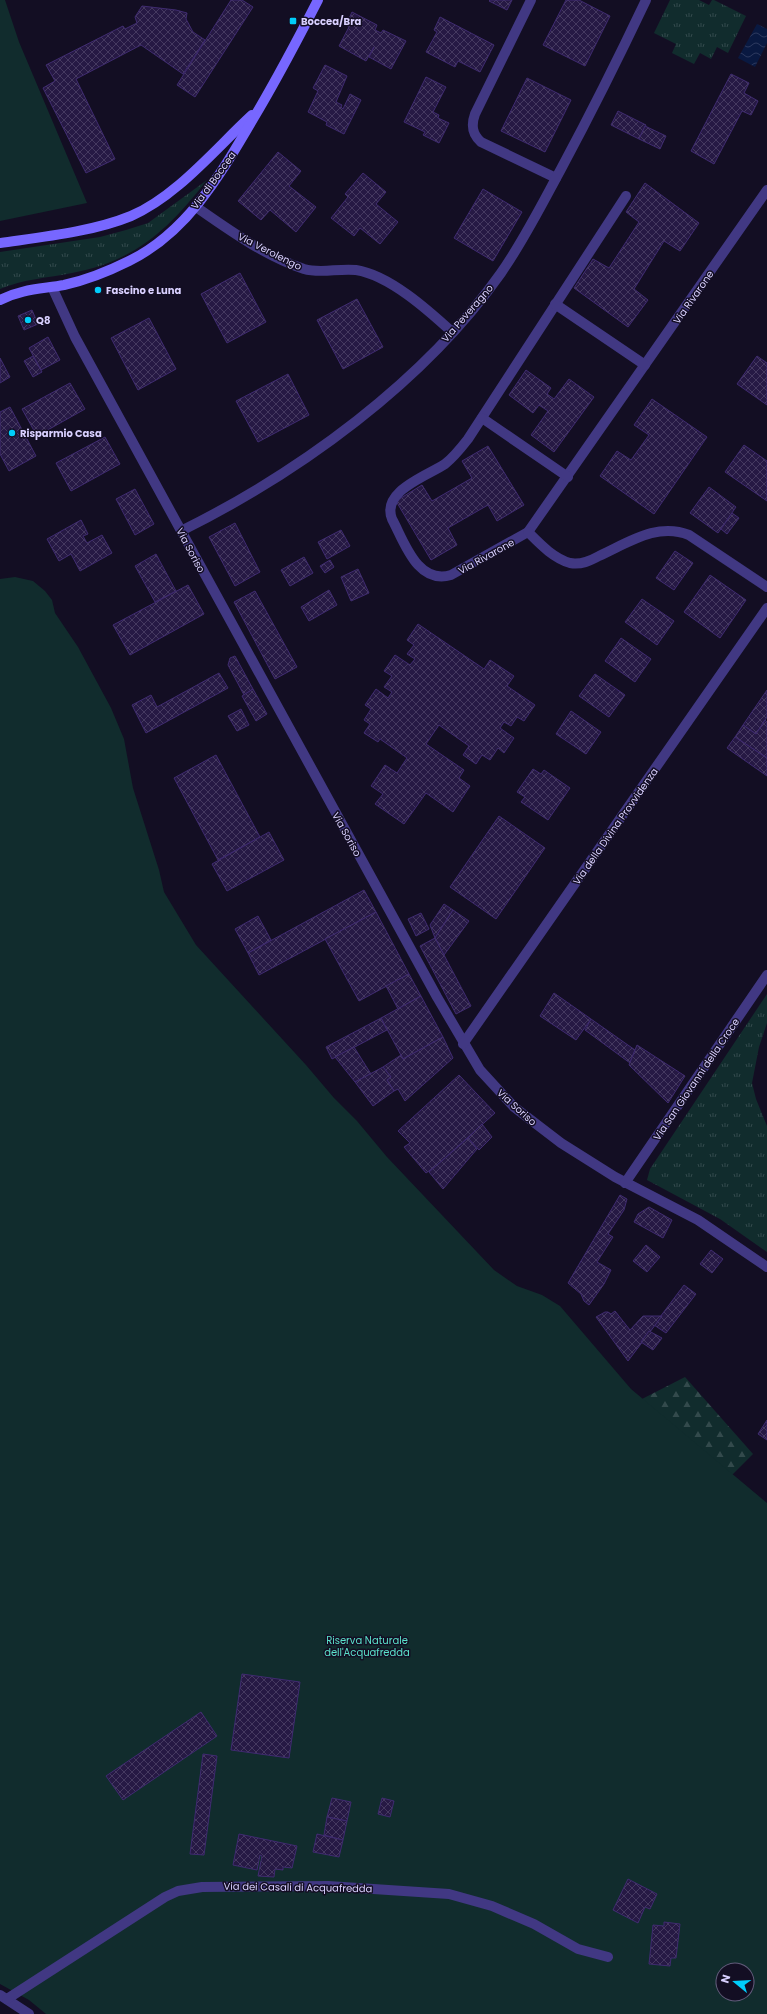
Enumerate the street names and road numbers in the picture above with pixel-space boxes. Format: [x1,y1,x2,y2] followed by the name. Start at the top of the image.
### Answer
[187,148,240,212] street label: Via di Boccea
[235,229,304,274] street label: Via Verolengo
[669,267,717,327] street label: Via Rivarone
[438,281,497,346] street label: Via Peveragno
[172,525,209,575] street label: Via Soriso
[455,535,517,578] street label: Via Rivarone
[569,765,662,888] street label: Via della Divina Provvidenza
[328,809,365,859] street label: Via Soriso
[650,1015,743,1143] street label: Via San Giovanni della Croce
[494,1085,540,1129] street label: Via Soriso
[223,1879,373,1896] street label: Via dei Casali di Acquafredda

